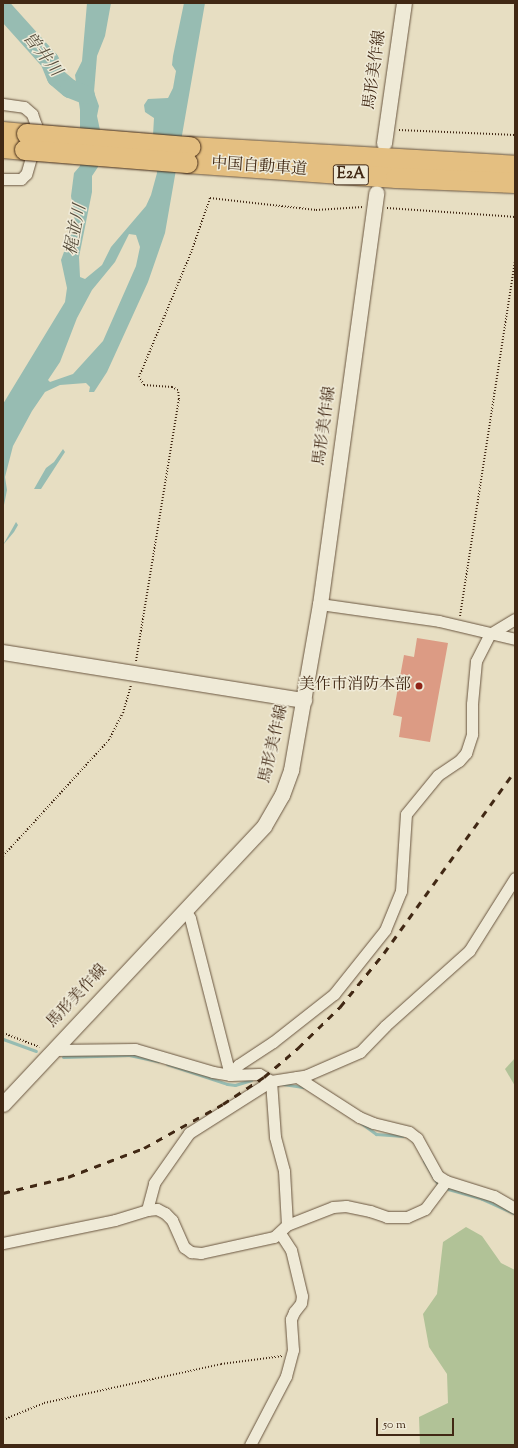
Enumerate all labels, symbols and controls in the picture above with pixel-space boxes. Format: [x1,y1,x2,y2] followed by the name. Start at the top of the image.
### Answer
[17,29,65,81] water label: 曽井川
[361,29,391,111] street label: 馬形美作線
[210,155,308,181] street label: 中国自動車道
[332,162,370,188] road number: E2A
[62,203,92,257] water label: 梶並川
[311,385,341,467] street label: 馬形美作線
[299,676,411,696] place label: 美作市消防本部
[414,681,424,691] marker: 美作市消防本部
[257,703,293,785] street label: 馬形美作線
[44,961,112,1033] street label: 馬形美作線
[378,1410,456,1436] scale bar
[383,1416,406,1434] text: 50 m

